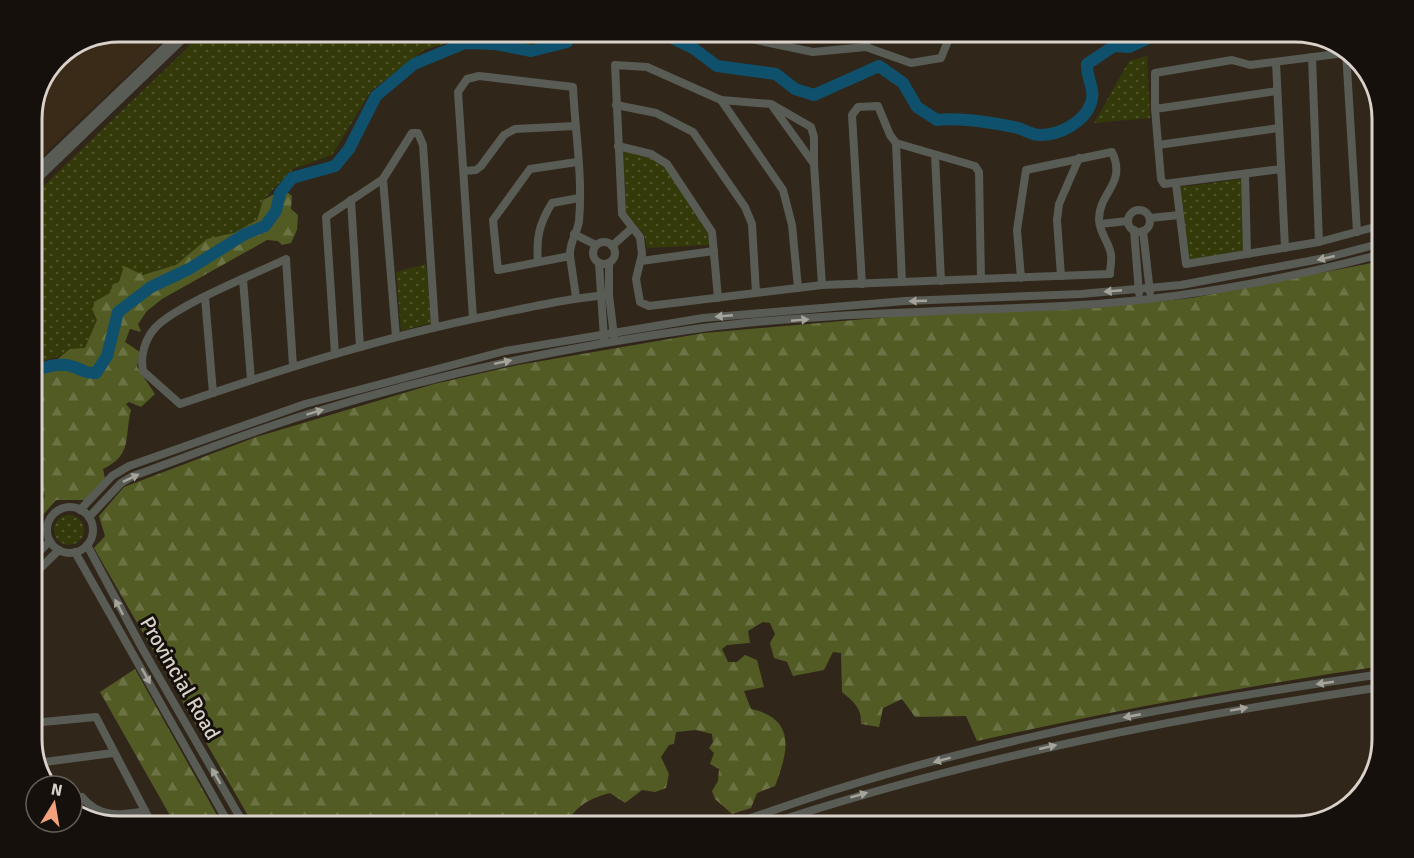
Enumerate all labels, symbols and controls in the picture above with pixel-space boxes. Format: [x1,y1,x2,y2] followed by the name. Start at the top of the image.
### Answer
[1317,253,1335,263] one-way arrow
[1103,286,1122,296] one-way arrow
[908,296,927,305] one-way arrow
[714,311,733,321] one-way arrow
[790,315,809,325] one-way arrow
[494,357,513,366] one-way arrow
[306,407,324,416] one-way arrow
[123,474,140,483] one-way arrow
[114,598,124,615] one-way arrow
[134,612,226,744] street label: Provincial Road
[141,668,151,685] one-way arrow
[1315,678,1334,687] one-way arrow
[1229,704,1248,713] one-way arrow
[1123,712,1142,721] one-way arrow
[1038,742,1057,751] one-way arrow
[933,755,952,765] one-way arrow
[211,767,221,784] one-way arrow
[24,774,84,834] north arrow
[49,779,64,801] text: N
[850,790,868,799] one-way arrow

